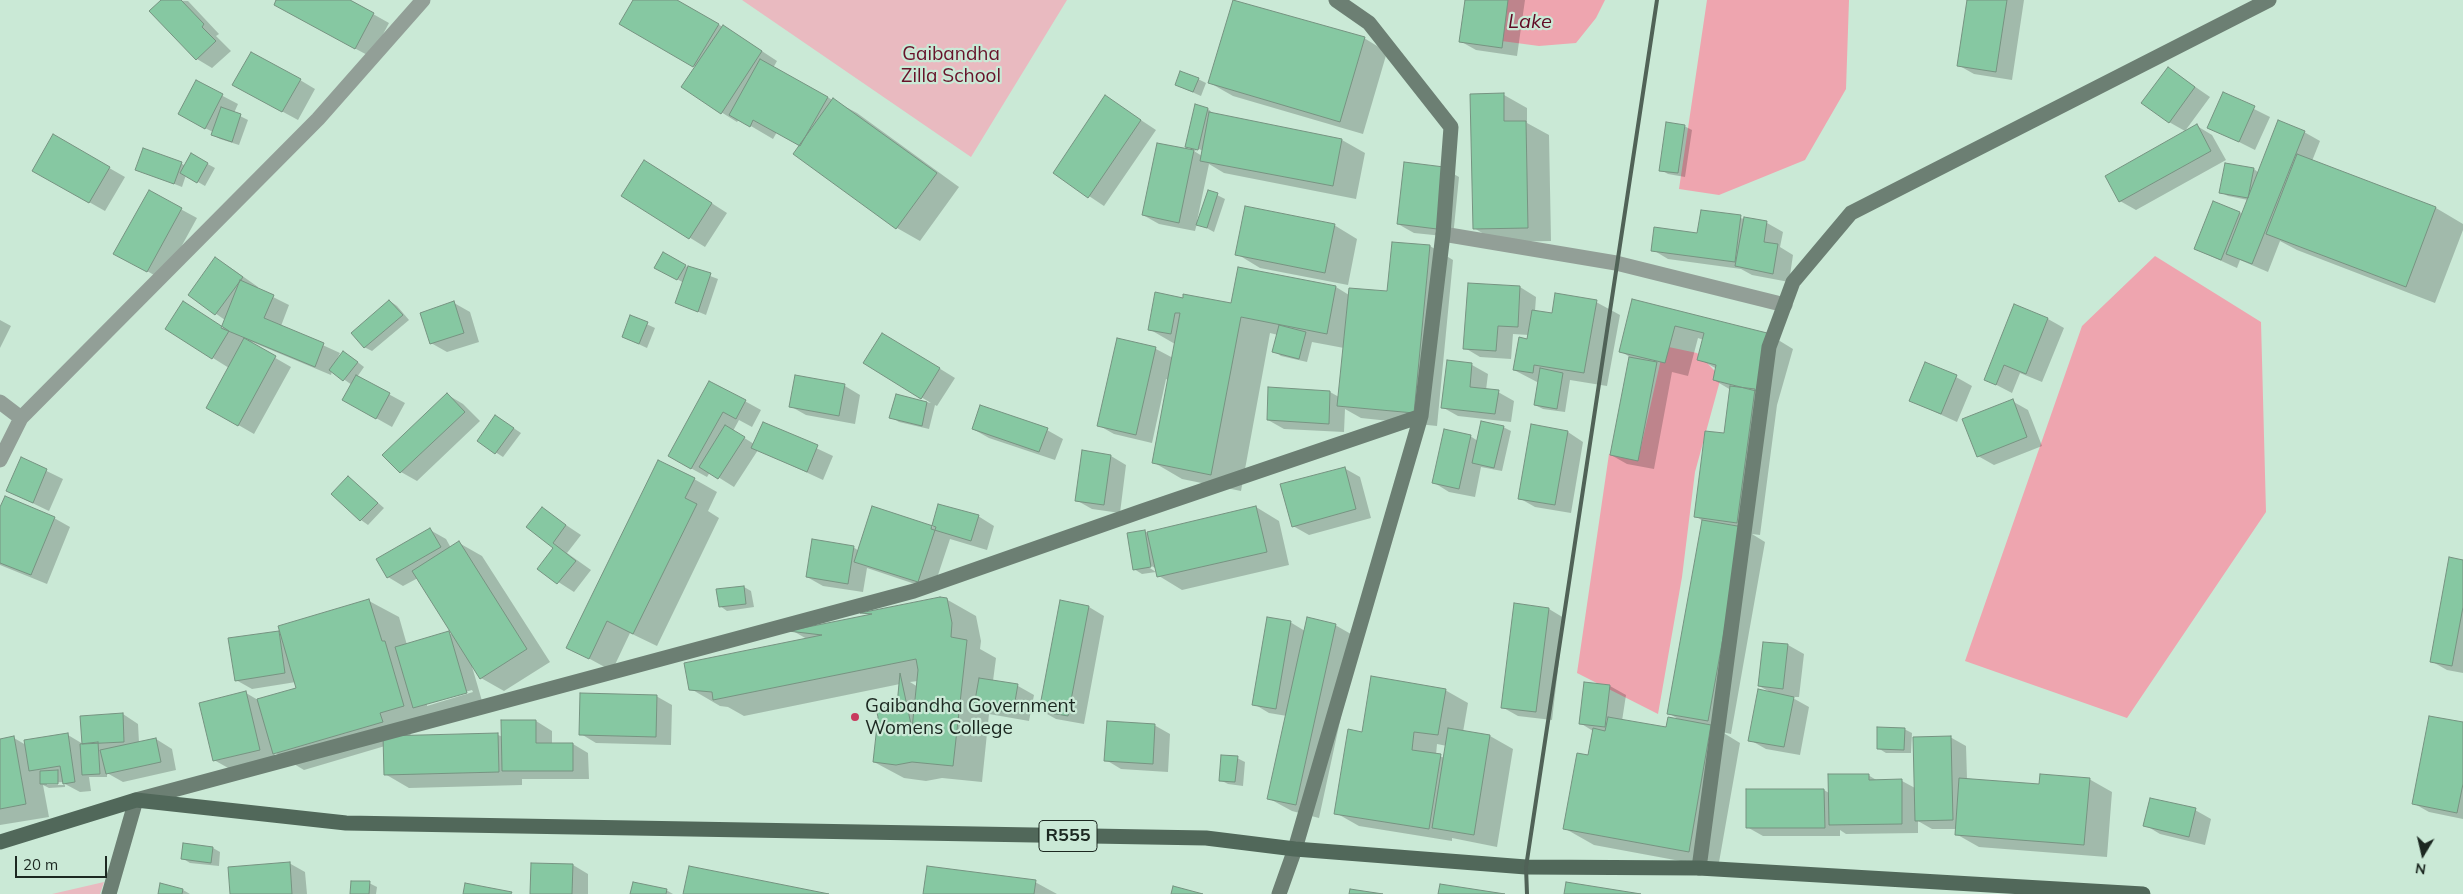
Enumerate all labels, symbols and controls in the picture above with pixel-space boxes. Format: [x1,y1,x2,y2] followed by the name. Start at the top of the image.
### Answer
[1508,10,1552,34] water label: Lake
[901,43,1001,87] park label: Gaibandha Zilla School
[865,695,1075,739] place label: Gaibandha Government Womens College
[849,711,861,723] marker: Gaibandha Government Womens College
[1039,820,1097,851] road number: R555
[2398,829,2448,879] north arrow
[18,846,110,878] scale bar
[23,855,58,874] text: 20 m
[2414,859,2427,879] text: N

